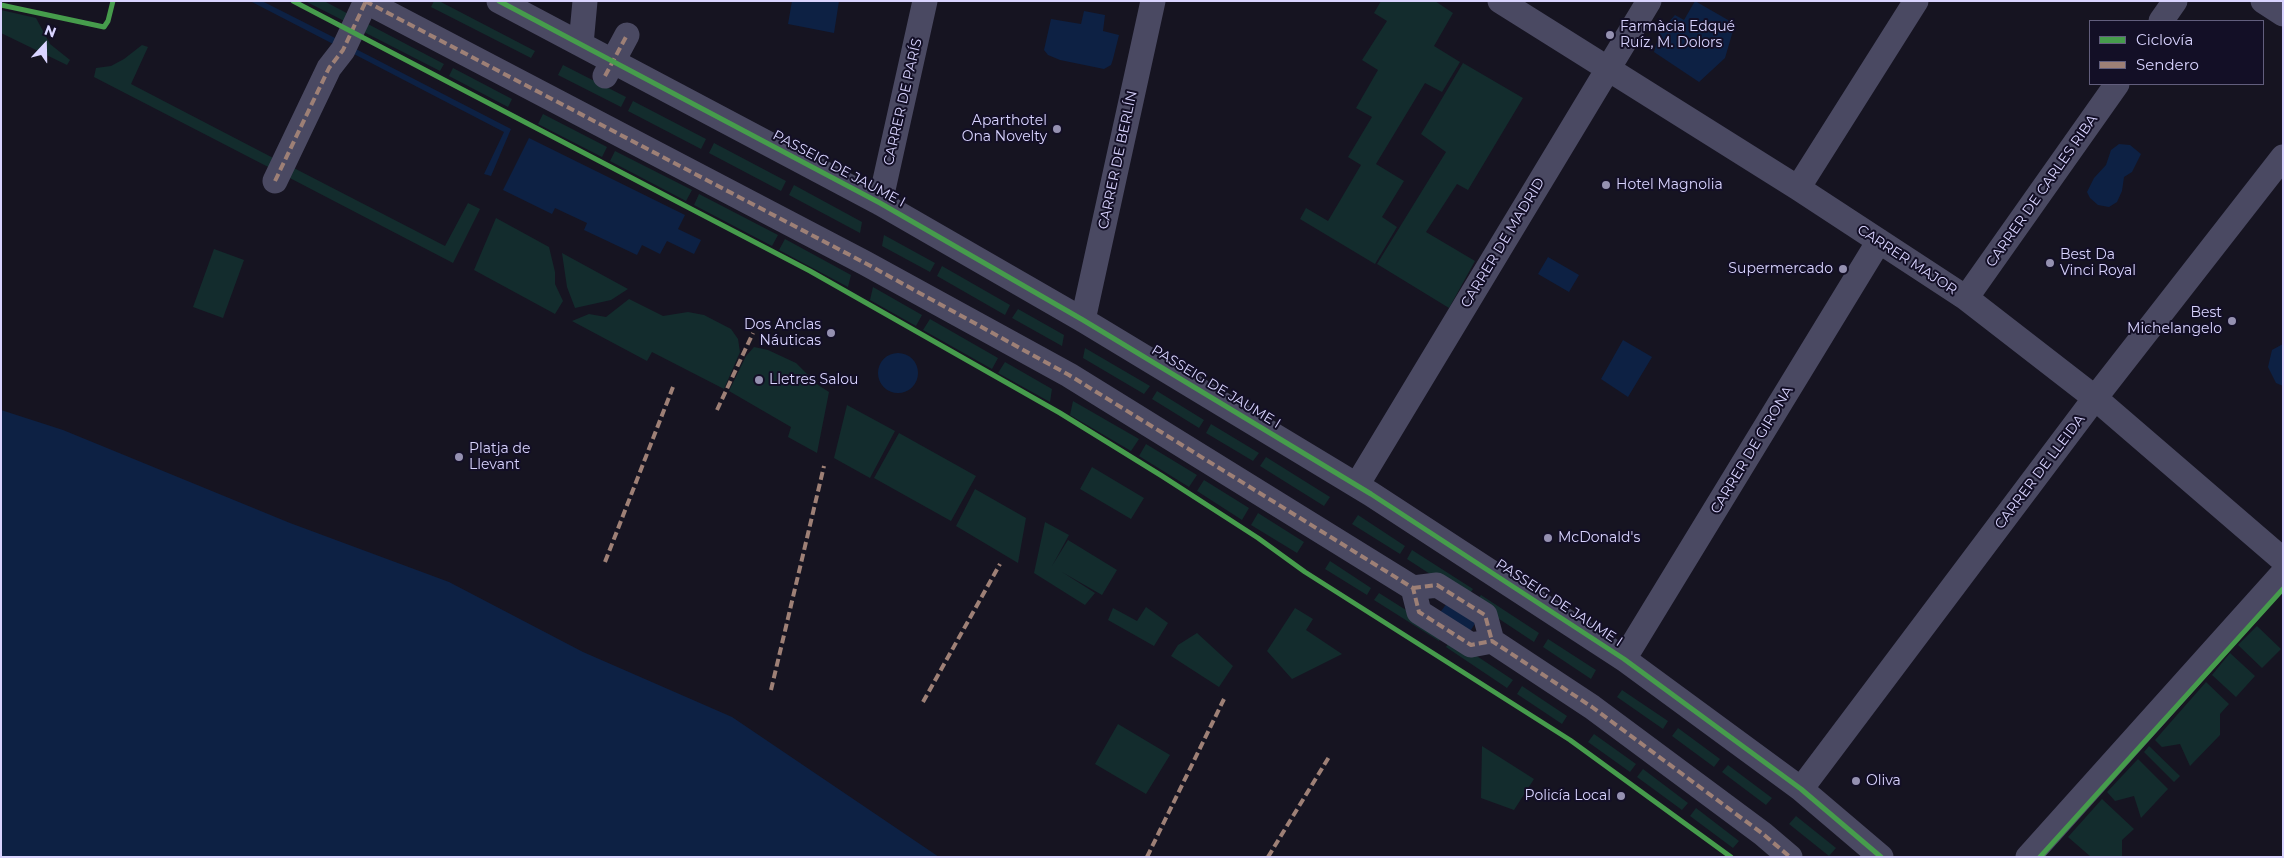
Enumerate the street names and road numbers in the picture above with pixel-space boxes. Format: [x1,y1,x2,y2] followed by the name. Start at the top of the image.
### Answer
[880,37,926,167] street label: CARRER DE PARÍS
[1095,89,1141,231] street label: CARRER DE BERLÍN
[1983,112,2101,270] street label: CARRER DE CARLES RIBA
[770,127,908,211] street label: PASSEIG DE JAUME I
[1458,175,1548,311] street label: CARRER DE MADRID
[1854,221,1960,299] street label: CARRER MAJOR
[1148,342,1284,432] street label: PASSEIG DE JAUME I
[1707,383,1797,517] street label: CARRER DE GIRONA
[1991,411,2089,533] street label: CARRER DE LLEIDA
[1492,556,1626,650] street label: PASSEIG DE JAUME I

